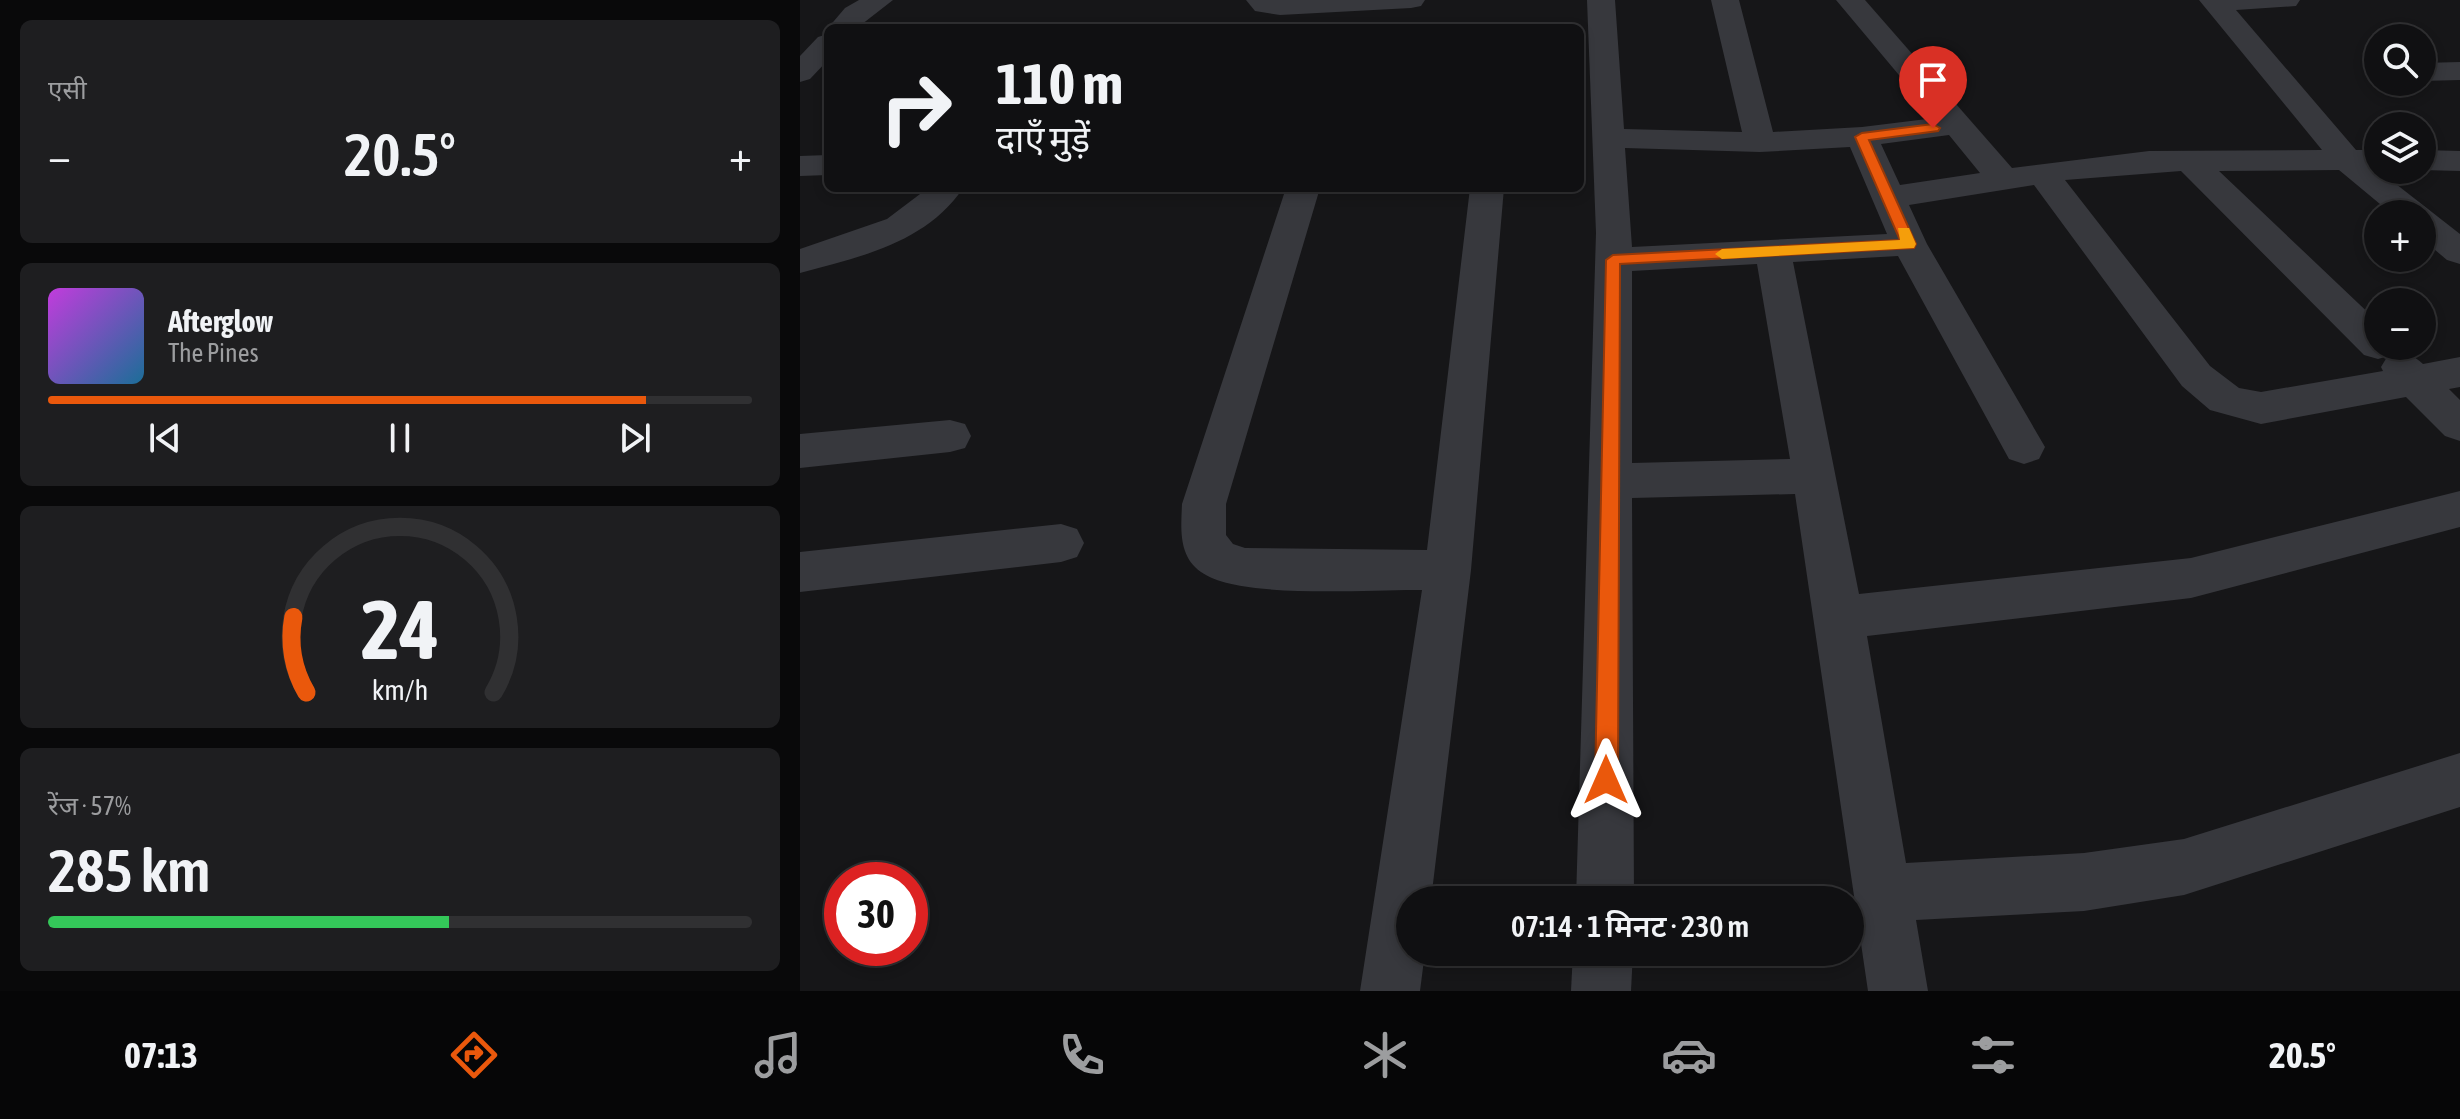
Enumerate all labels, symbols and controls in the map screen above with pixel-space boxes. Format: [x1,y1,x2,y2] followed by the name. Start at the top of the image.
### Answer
[2364,24,2436,360] map controls
[2364,24,2436,96] button: search
[1899,46,1967,128] pin
[996,52,1123,116] text: 110 m
[864,56,968,160] icon: right
[1911,58,1955,102] icon: arrive
[48,75,87,105] text: एसी
[2364,112,2436,184] button: layers
[996,118,1090,160] text: दाएँ मुड़ें
[344,120,456,189] text: 20.5°
[48,130,71,180] text: −
[729,130,752,180] text: +
[2364,200,2436,272] button: +
[2364,288,2436,360] button: −
[168,304,273,338] text: Afterglow
[168,338,259,368] text: The Pines
[143,416,187,460] icon: previous
[378,416,422,460] icon: pause
[613,416,657,460] icon: next
[361,580,439,676] text: 24
[372,673,428,706] text: km/h
[1564,738,1648,822] position arrow
[48,791,131,821] text: रेंज · 57%
[48,836,210,905] text: 285 km
[824,862,928,966] speed limit sign: 30
[1511,909,1749,943] text: 07:14 · 1 मिनट · 230 m
[446,1027,502,1083] icon: directions
[750,1027,806,1083] icon: music
[1054,1027,1110,1083] icon: phone
[1357,1027,1413,1083] icon: climate
[1661,1027,1717,1083] icon: car
[1965,1027,2021,1083] icon: filters
[124,1034,198,1076] text: 07:13
[2269,1034,2336,1076] text: 20.5°

